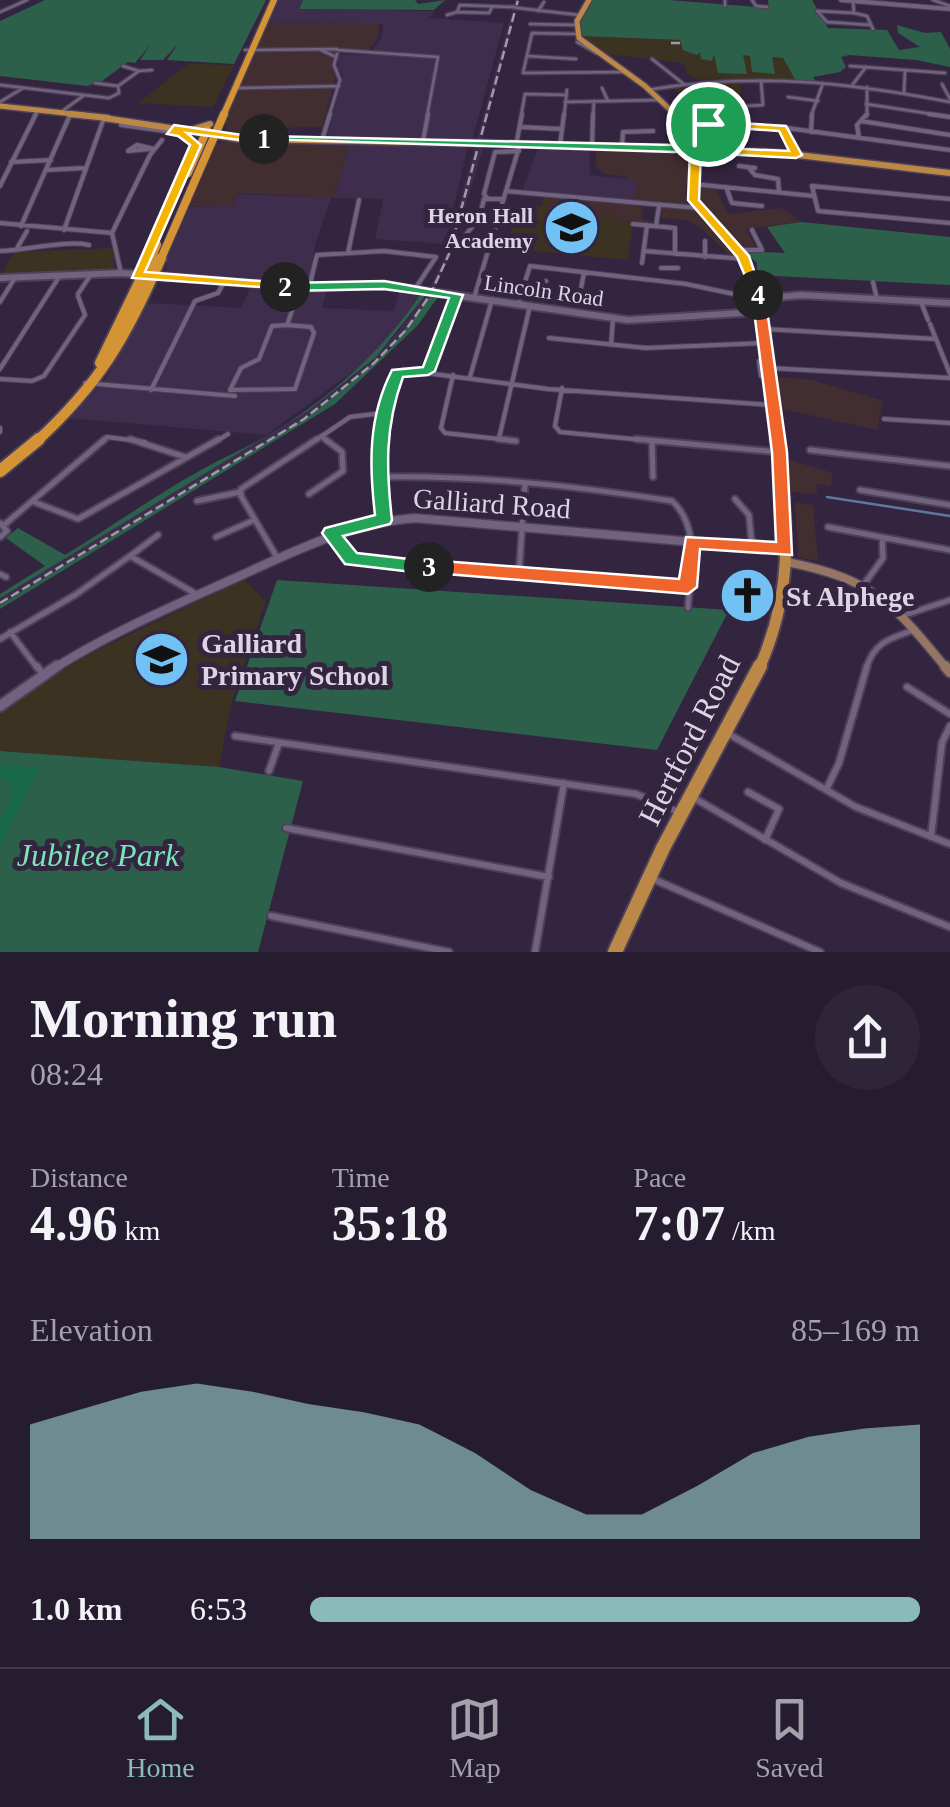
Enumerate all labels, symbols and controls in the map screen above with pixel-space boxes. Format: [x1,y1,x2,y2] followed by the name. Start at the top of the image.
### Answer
[666,82,751,167] pin
[681,97,736,152] icon: arrive
[239,114,289,164] pin: 1
[257,123,271,154] text: 1
[542,198,602,258] school or university icon: Heron Hall Academy
[428,203,533,253] place label: Heron Hall Academy
[260,262,310,312] pin: 2
[483,270,605,311] street label: Lincoln Road
[733,270,783,320] pin: 4
[278,271,292,302] text: 2
[751,279,765,310] text: 4
[412,483,572,524] street label: Galliard Road
[404,542,454,592] pin: 3
[422,551,436,582] text: 3
[717,566,777,626] church icon: St Alphege
[786,581,914,612] place label: St Alphege
[201,628,389,691] place label: Galliard Primary School
[132,629,192,689] school or university icon: Galliard Primary School
[631,649,747,831] street label: Hertford Road
[17,837,180,873] park label: Jubilee Park
[815,985,920,1090] button: share
[30,988,337,1049] text: Morning run
[30,1056,103,1092] text: 08:24
[30,1162,128,1193] text: Distance
[332,1162,390,1193] text: Time
[633,1162,686,1193] text: Pace
[30,1195,118,1251] text: 4.96
[332,1195,448,1251] text: 35:18
[633,1195,725,1251] text: 7:07
[118,1215,160,1246] text: km
[725,1215,776,1246] text: /km
[30,1312,153,1348] text: Elevation
[791,1312,920,1348] text: 85–169 m
[30,1591,122,1627] text: 1.0 km
[190,1591,247,1627] text: 6:53
[126,1692,195,1784] tab: Home
[447,1692,502,1784] tab: Map
[755,1692,824,1784] tab: Saved

